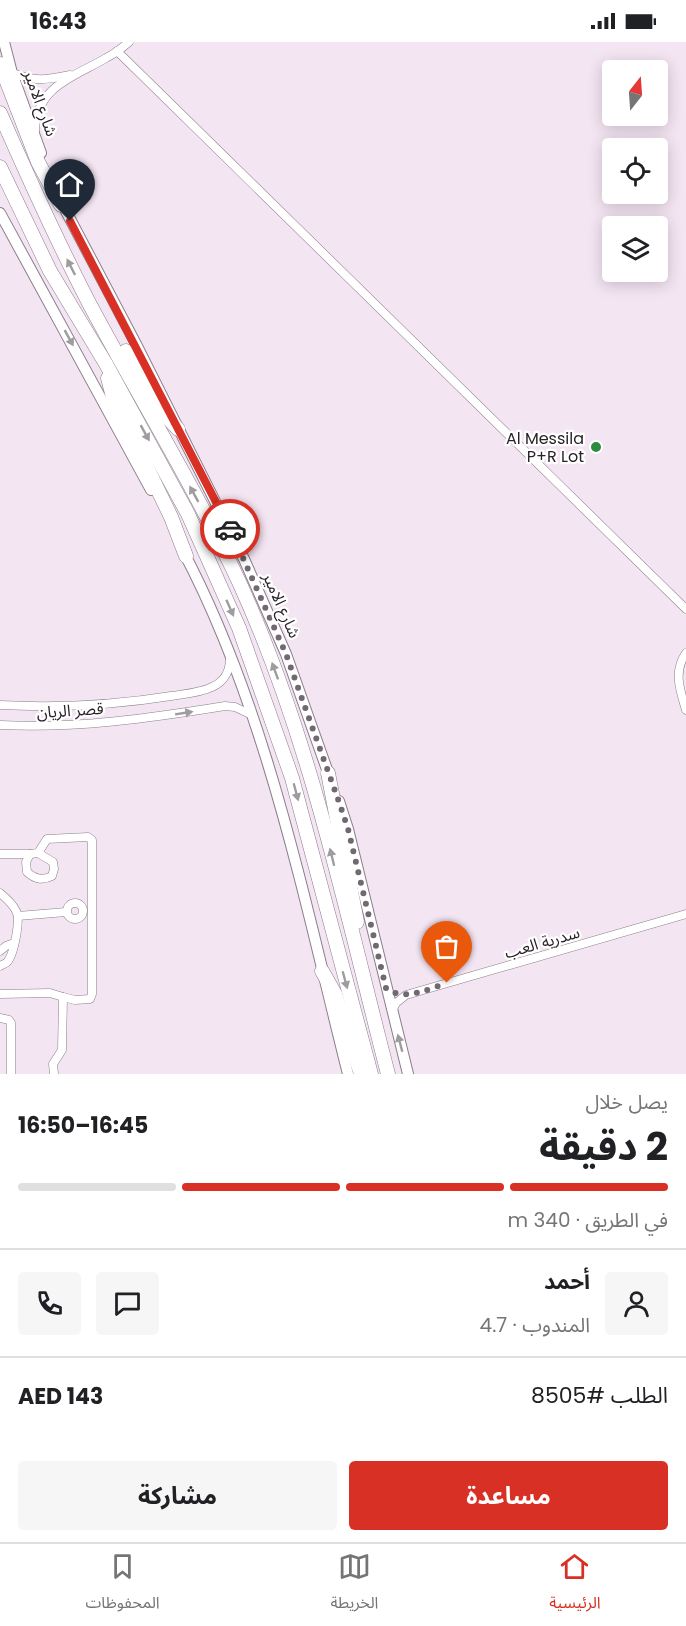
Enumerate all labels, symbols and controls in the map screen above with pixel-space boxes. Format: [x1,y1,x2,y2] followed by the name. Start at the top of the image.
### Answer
[30,6,87,37] text: 16:43
[602,60,668,126] north arrow
[602,60,668,282] map controls
[17,66,63,140] street label: شارع الامير
[602,138,668,204] button: locate
[44,159,95,221] pin
[53,168,86,201] icon: home
[602,216,668,282] button: layers
[67,258,76,275] one-way arrow
[64,329,74,346] one-way arrow
[139,425,149,442] one-way arrow
[506,427,584,468] place label: Al Messila P+R Lot
[589,440,603,454] marker: Al Messila P+R Lot
[189,485,199,502] one-way arrow
[200,499,260,559] courier
[214,513,247,546] icon: car
[256,568,306,642] street label: شارع الامير
[225,600,235,618] one-way arrow
[270,662,279,680] one-way arrow
[36,697,104,724] street label: قصر الريان
[174,708,193,717] one-way arrow
[291,783,301,801] one-way arrow
[327,848,336,866] one-way arrow
[421,921,472,983] pin
[502,921,582,964] street label: سدرية العب
[430,930,463,963] icon: bag
[341,971,351,990] one-way arrow
[395,1034,404,1052] one-way arrow
[585,1088,668,1116] text: يصل خلال
[18,1110,148,1141] text: 16:45–16:50
[539,1119,668,1174] text: 2 دقيقة
[508,1206,668,1234] text: في الطريق · 340 m
[544,1266,590,1297] text: أحمد
[18,1272,81,1335] button: phone
[96,1272,159,1335] button: chat
[605,1272,668,1335] button: person
[480,1311,590,1339] text: المندوب · 4.7
[531,1380,668,1411] text: الطلب #8505
[18,1381,103,1412] text: AED 143
[18,1461,337,1530] button: مشاركة
[349,1461,668,1530] button: مساعدة
[85,1550,160,1620] tab: المحفوظات
[330,1550,378,1620] tab: الخريطة
[549,1550,601,1620] tab: الرئيسية

